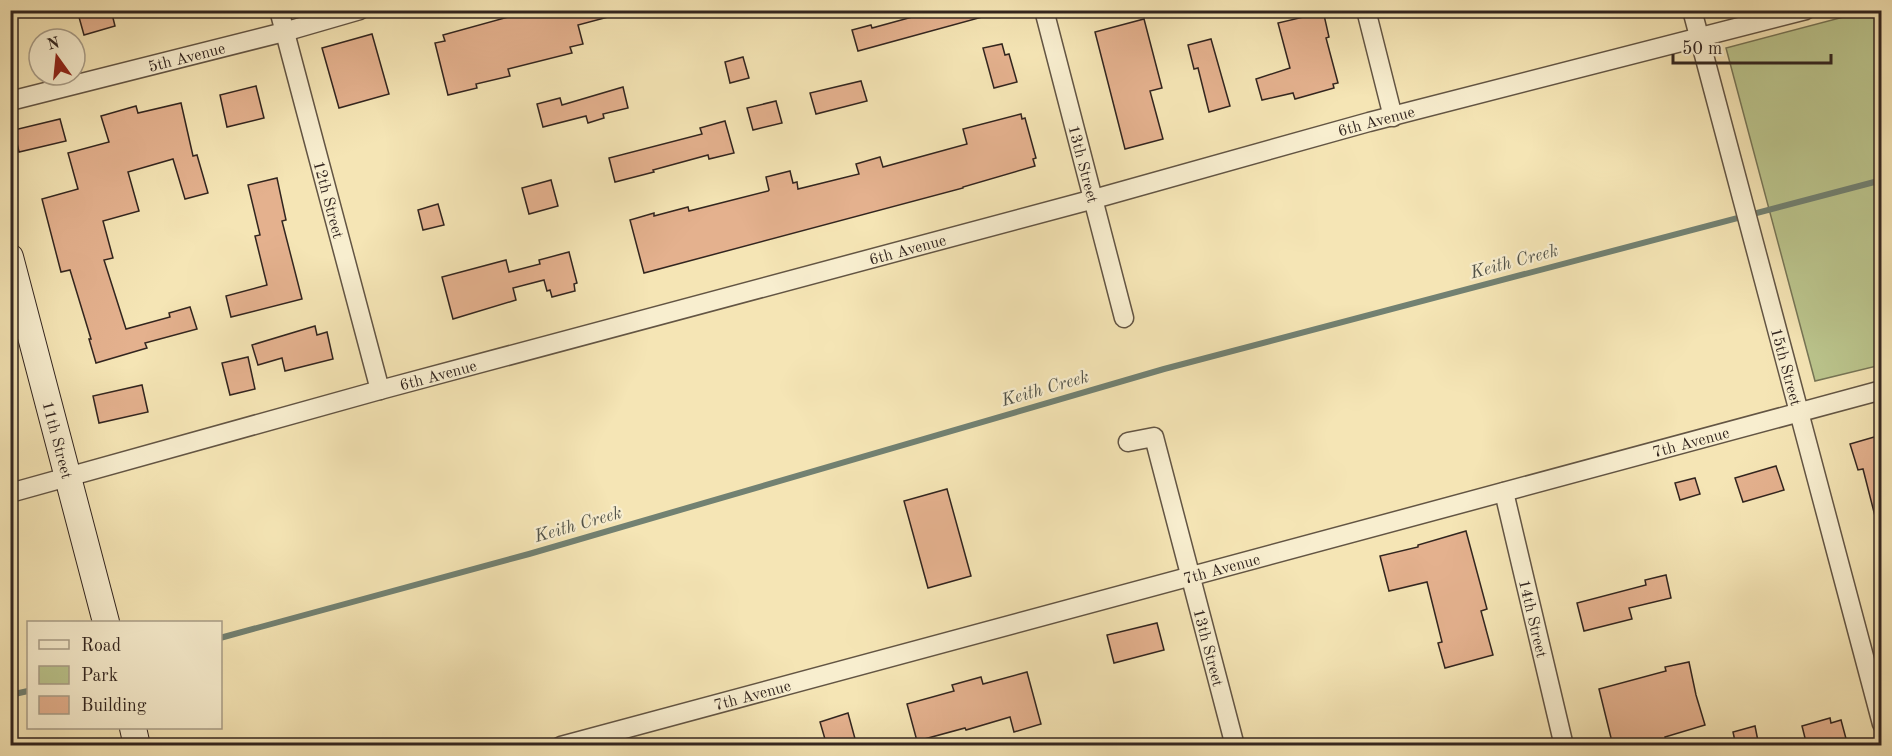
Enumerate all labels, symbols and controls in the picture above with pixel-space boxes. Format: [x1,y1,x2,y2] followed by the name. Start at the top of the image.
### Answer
[27,27,87,87] north arrow
[1673,27,1830,65] scale bar
[46,35,62,54] text: N
[1682,40,1722,58] text: 50 m
[147,41,227,76] street label: 5th Avenue
[1336,105,1417,140] street label: 6th Avenue
[1064,124,1100,205] street label: 13th Street
[309,159,345,241] street label: 12th Street
[868,233,948,269] street label: 6th Avenue
[1467,242,1560,283] water label: Keith Creek
[1767,326,1803,408] street label: 15th Street
[398,359,479,394] street label: 6th Avenue
[998,368,1091,410] water label: Keith Creek
[38,400,74,481] street label: 11th Street
[1651,425,1731,461] street label: 7th Avenue
[531,504,624,546] water label: Keith Creek
[1182,552,1262,588] street label: 7th Avenue
[1515,578,1549,660] street label: 14th Street
[1189,607,1225,689] street label: 13th Street
[27,621,222,729] legend
[81,637,121,655] text: Road
[81,667,118,685] text: Park
[713,678,793,714] street label: 7th Avenue
[81,697,147,715] text: Building

